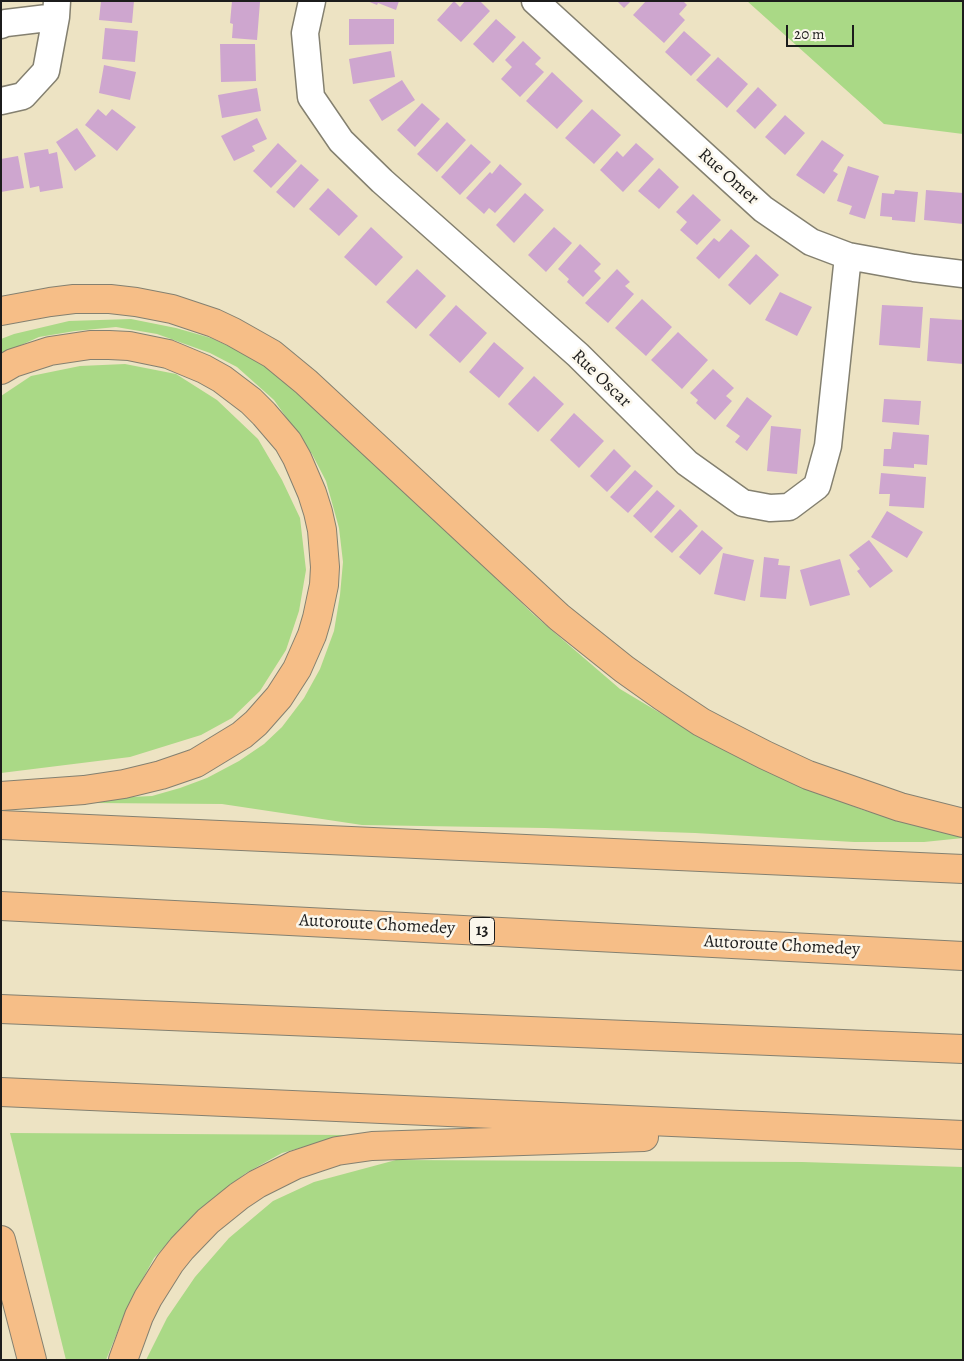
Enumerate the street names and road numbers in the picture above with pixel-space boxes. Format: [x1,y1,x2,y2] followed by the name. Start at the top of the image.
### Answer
[693,144,763,210] street label: Rue Omer
[567,345,635,413] street label: Rue Oscar
[298,910,456,940] street label: Autoroute Chomedey
[470,918,494,944] road number: 13
[703,931,861,961] street label: Autoroute Chomedey

